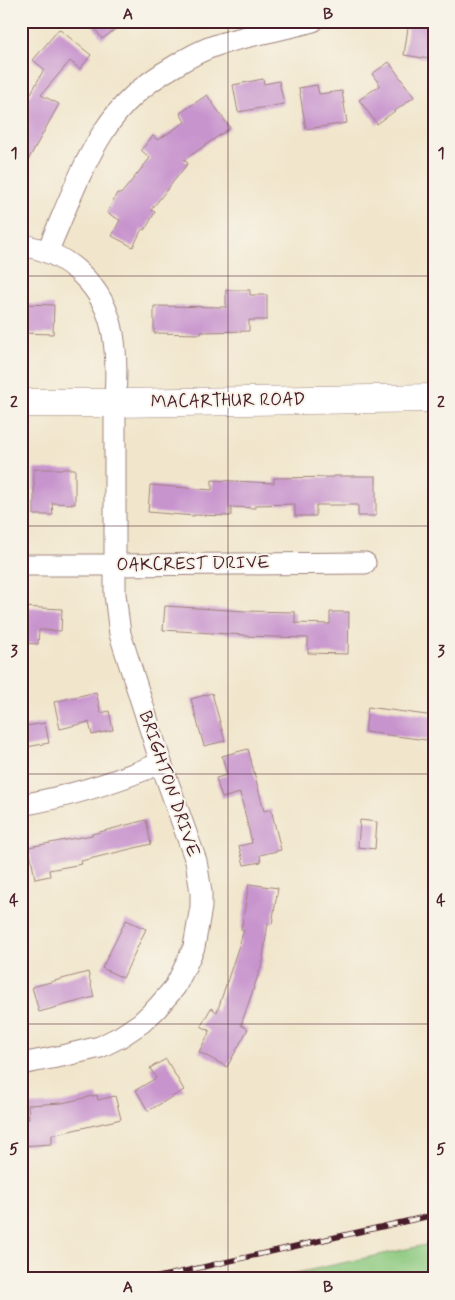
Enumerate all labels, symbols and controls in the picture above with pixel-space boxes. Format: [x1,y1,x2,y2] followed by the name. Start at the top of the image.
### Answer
[123,4,133,25] text: A
[323,4,333,25] text: B
[10,143,18,164] text: 1
[437,143,445,164] text: 1
[150,388,306,414] street label: MACARTHUR ROAD
[10,392,18,413] text: 2
[437,392,445,413] text: 2
[116,551,270,577] street label: OAKCREST DRIVE
[10,641,18,662] text: 3
[437,641,445,662] text: 3
[133,708,205,861] street label: BRIGHTON DRIVE
[9,890,19,911] text: 4
[436,890,446,911] text: 4
[9,1139,19,1160] text: 5
[436,1139,446,1160] text: 5
[123,1277,133,1298] text: A
[323,1277,333,1298] text: B

